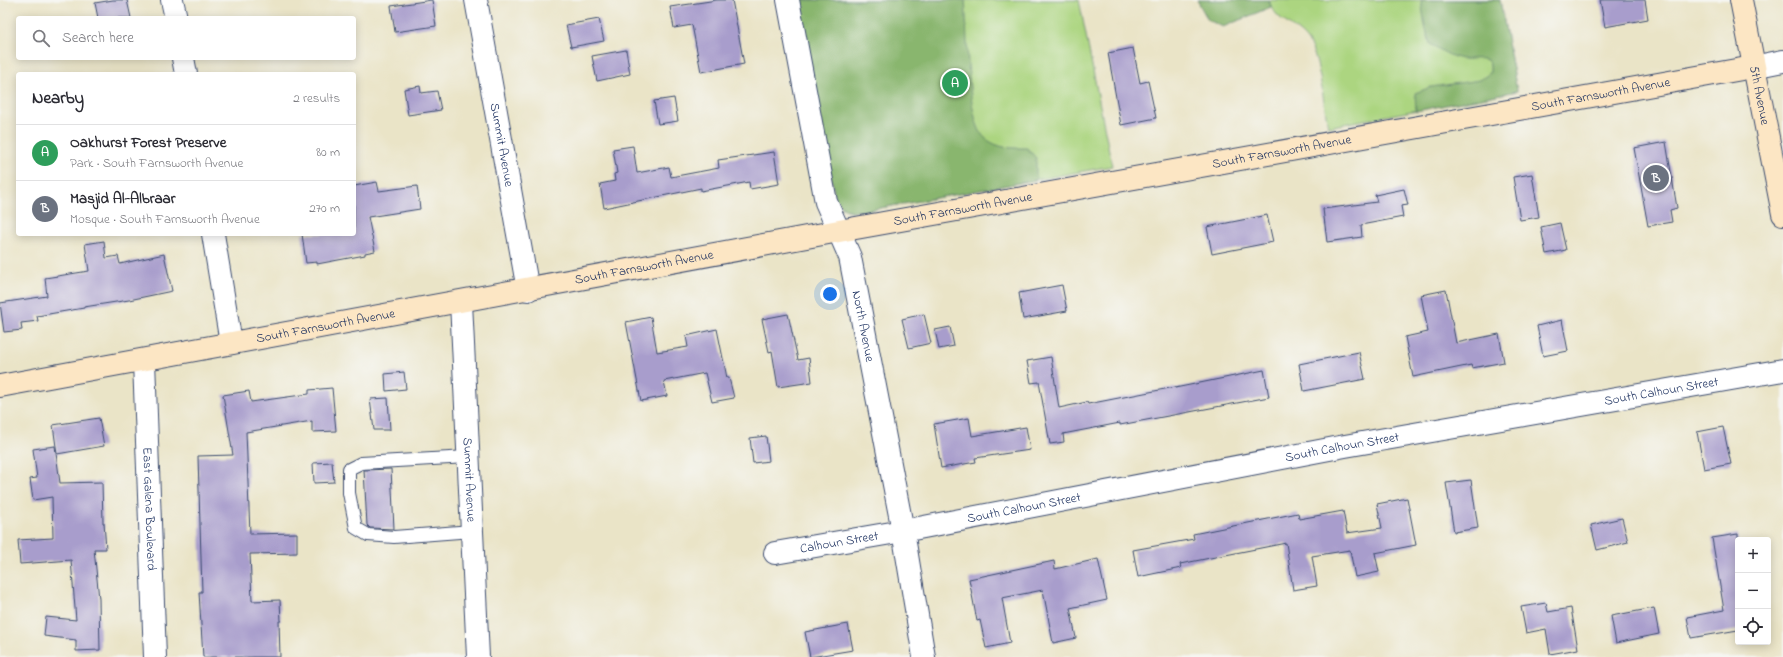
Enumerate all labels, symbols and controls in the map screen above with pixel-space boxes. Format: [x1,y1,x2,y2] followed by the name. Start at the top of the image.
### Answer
[16,16,356,60] search box
[30,27,52,49] icon: search
[62,27,134,49] text: Search here
[1745,64,1775,127] street label: 5th Avenue
[942,68,968,98] pin: A
[1530,73,1672,116] street label: South Farnsworth Avenue
[32,86,84,111] text: Nearby
[293,89,340,108] text: 2 results
[485,101,519,188] street label: Summit Avenue
[1211,130,1353,173] street label: South Farnsworth Avenue
[70,132,226,154] text: Oakhurst Forest Preserve
[41,143,49,162] text: A
[316,143,340,162] text: 80 m
[70,154,243,173] text: Park · South Farnsworth Avenue
[1643,163,1669,193] pin: B
[892,187,1034,231] street label: South Farnsworth Avenue
[70,188,175,210] text: Masjid Al-Albraar
[41,199,49,218] text: B
[309,199,340,218] text: 270 m
[70,210,260,229] text: Mosque · South Farnsworth Avenue
[573,245,715,289] street label: South Farnsworth Avenue
[820,284,840,304] your location
[847,289,880,364] street label: North Avenue
[255,304,397,348] street label: South Farnsworth Avenue
[1603,372,1720,410] street label: South Calhoun Street
[1284,427,1401,467] street label: South Calhoun Street
[458,437,481,523] street label: Summit Avenue
[138,447,161,572] street label: East Galena Boulevard
[965,487,1083,528] street label: South Calhoun Street
[798,526,880,558] street label: Calhoun Street
[1735,537,1771,645] map controls
[1735,537,1771,573] button: +
[1735,573,1771,609] button: −
[1735,609,1771,645] button: locate

